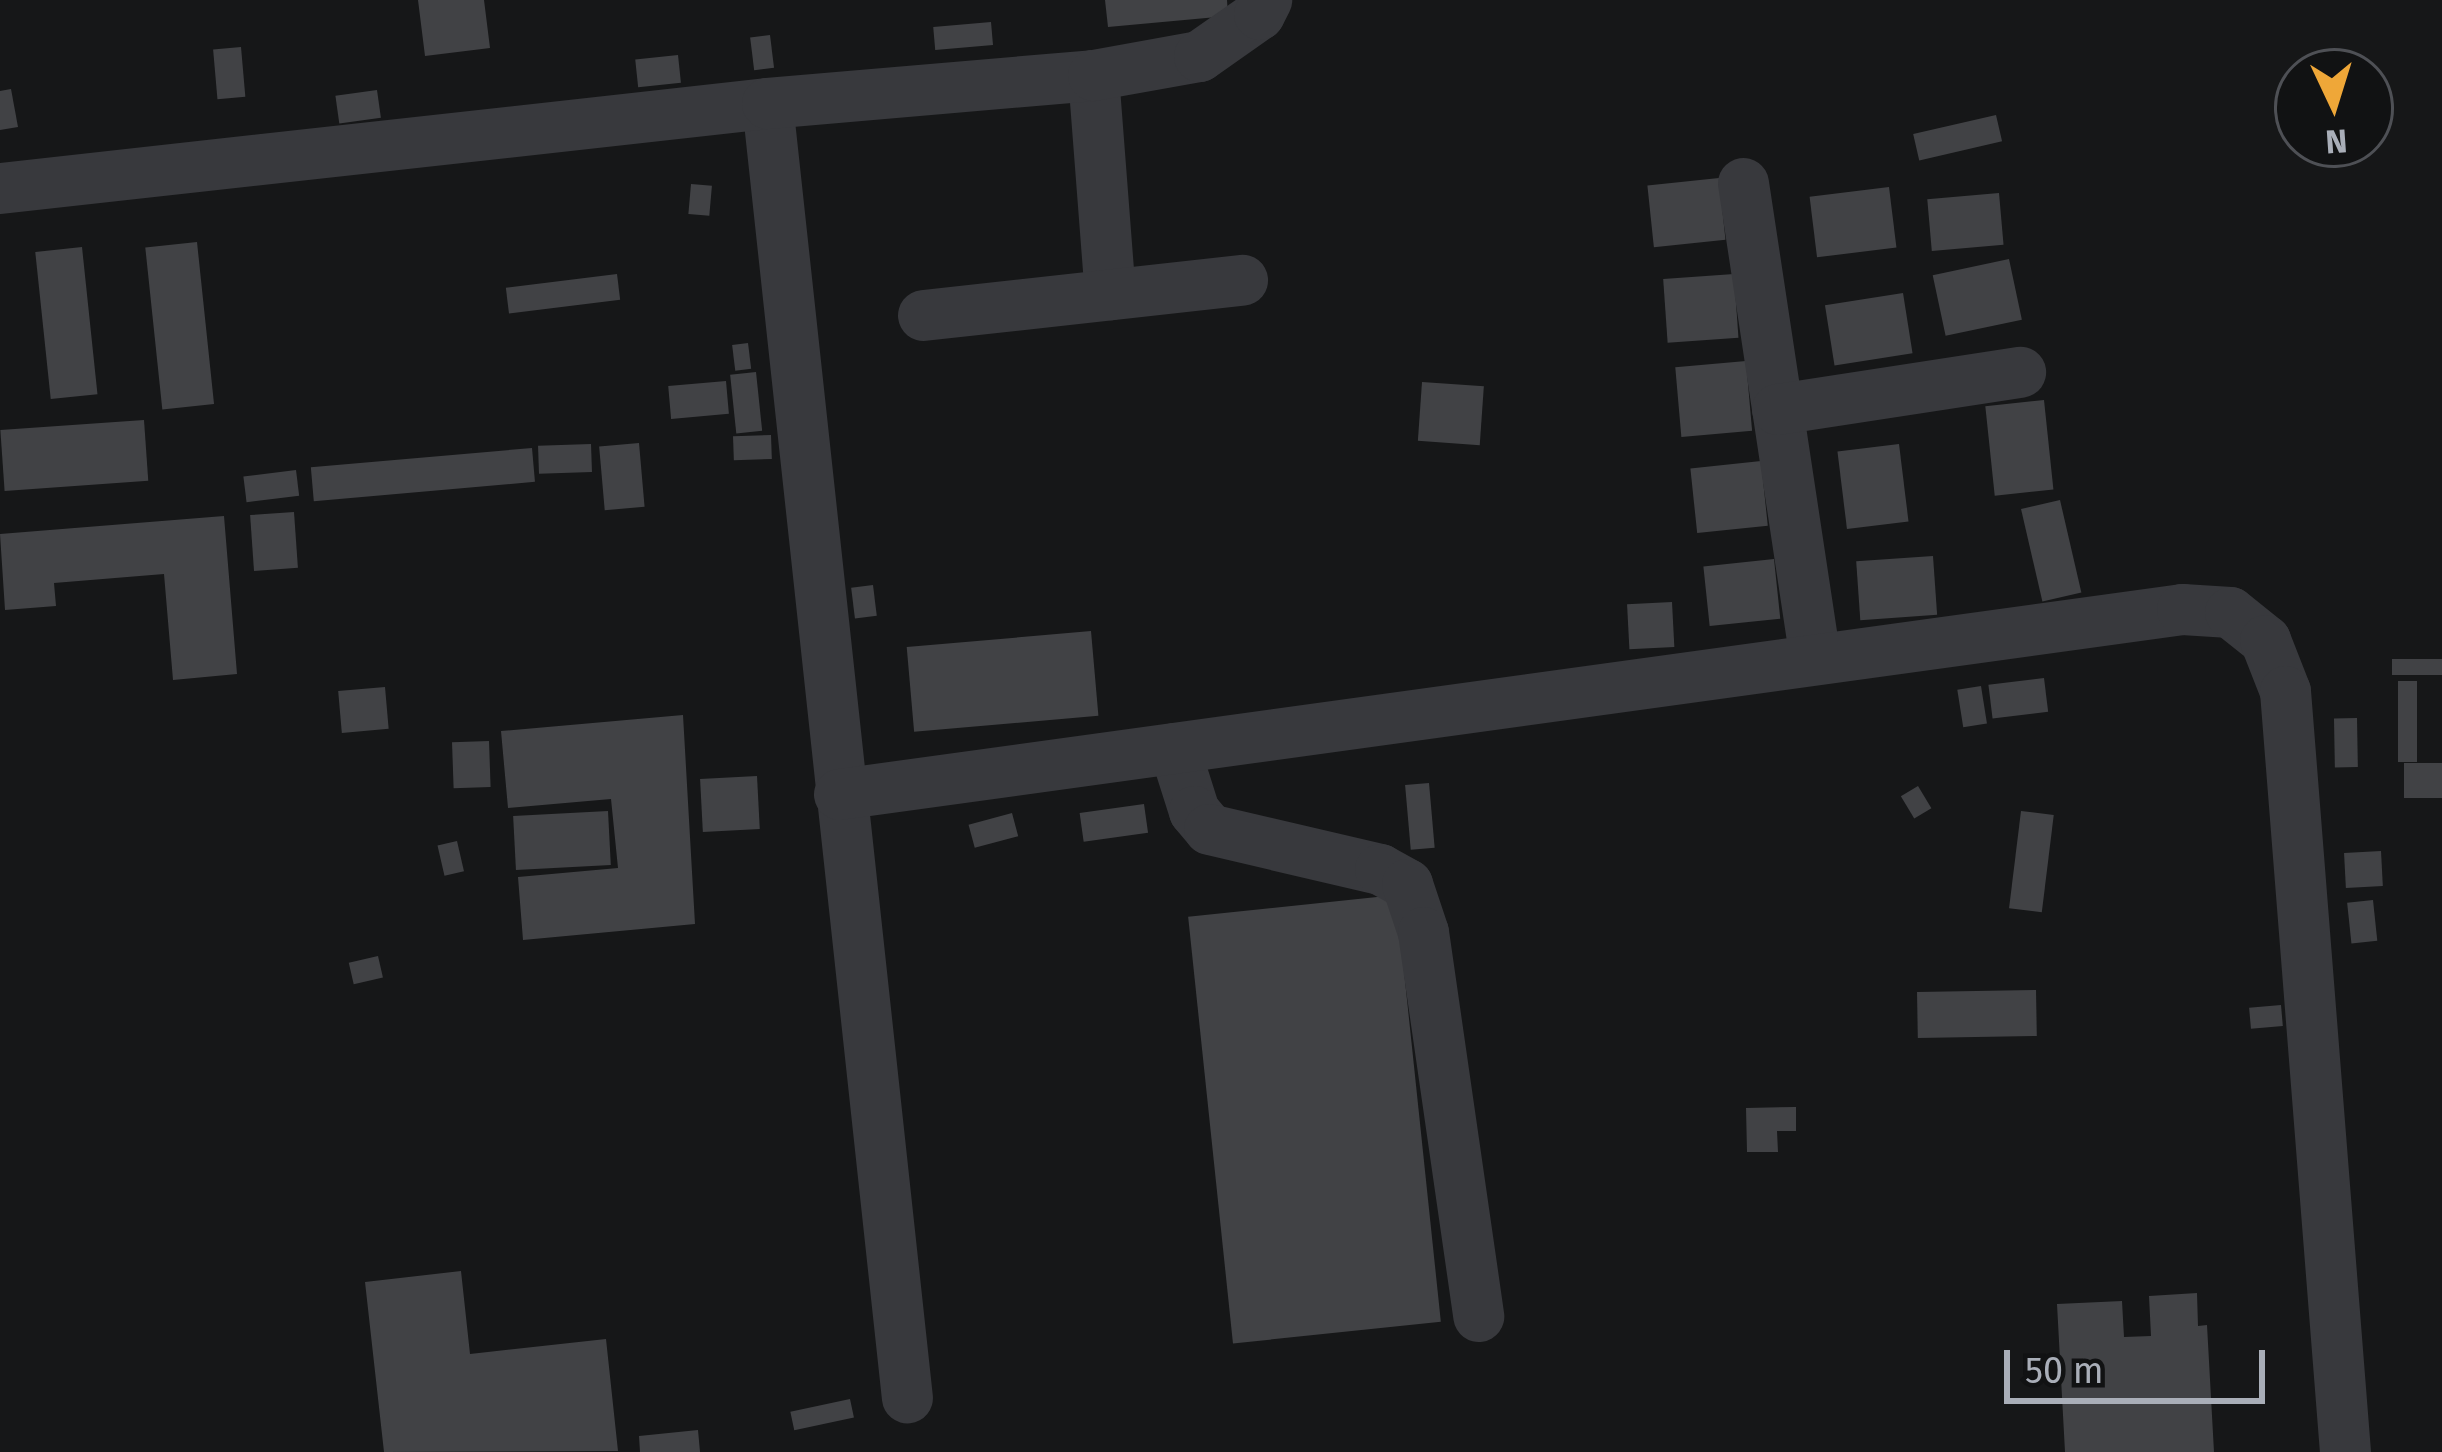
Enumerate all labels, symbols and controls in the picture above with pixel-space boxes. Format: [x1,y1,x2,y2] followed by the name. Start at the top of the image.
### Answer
[2274,48,2394,168] north arrow
[2324,120,2349,162] text: N
[2010,1326,2271,1400] scale bar
[2025,1349,2104,1393] text: 50 m

